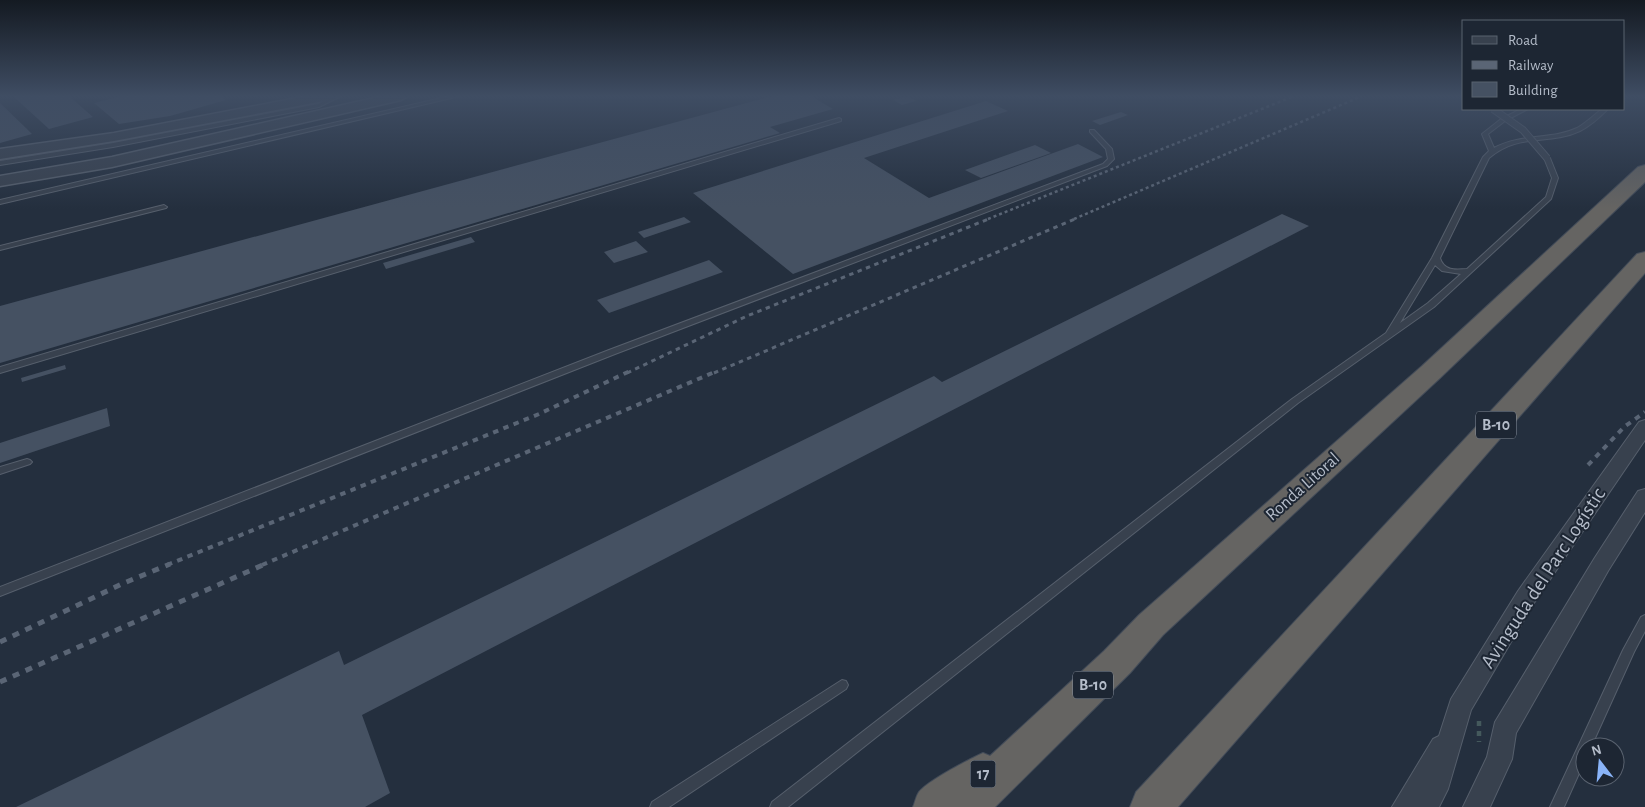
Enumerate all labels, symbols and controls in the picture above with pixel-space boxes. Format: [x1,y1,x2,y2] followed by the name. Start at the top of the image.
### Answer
[1462,20,1625,110] legend
[1508,33,1538,48] text: Road
[1508,58,1554,73] text: Railway
[1508,83,1558,98] text: Building
[1476,412,1516,438] road number: B-10
[1263,449,1343,525] street label: Ronda Litoral
[1477,484,1609,672] street label: Avinguda del Parc Logístic
[1073,672,1113,698] road number: B-10
[1575,737,1625,787] north arrow
[1590,742,1603,759] text: N
[970,761,996,788] road number: 17

